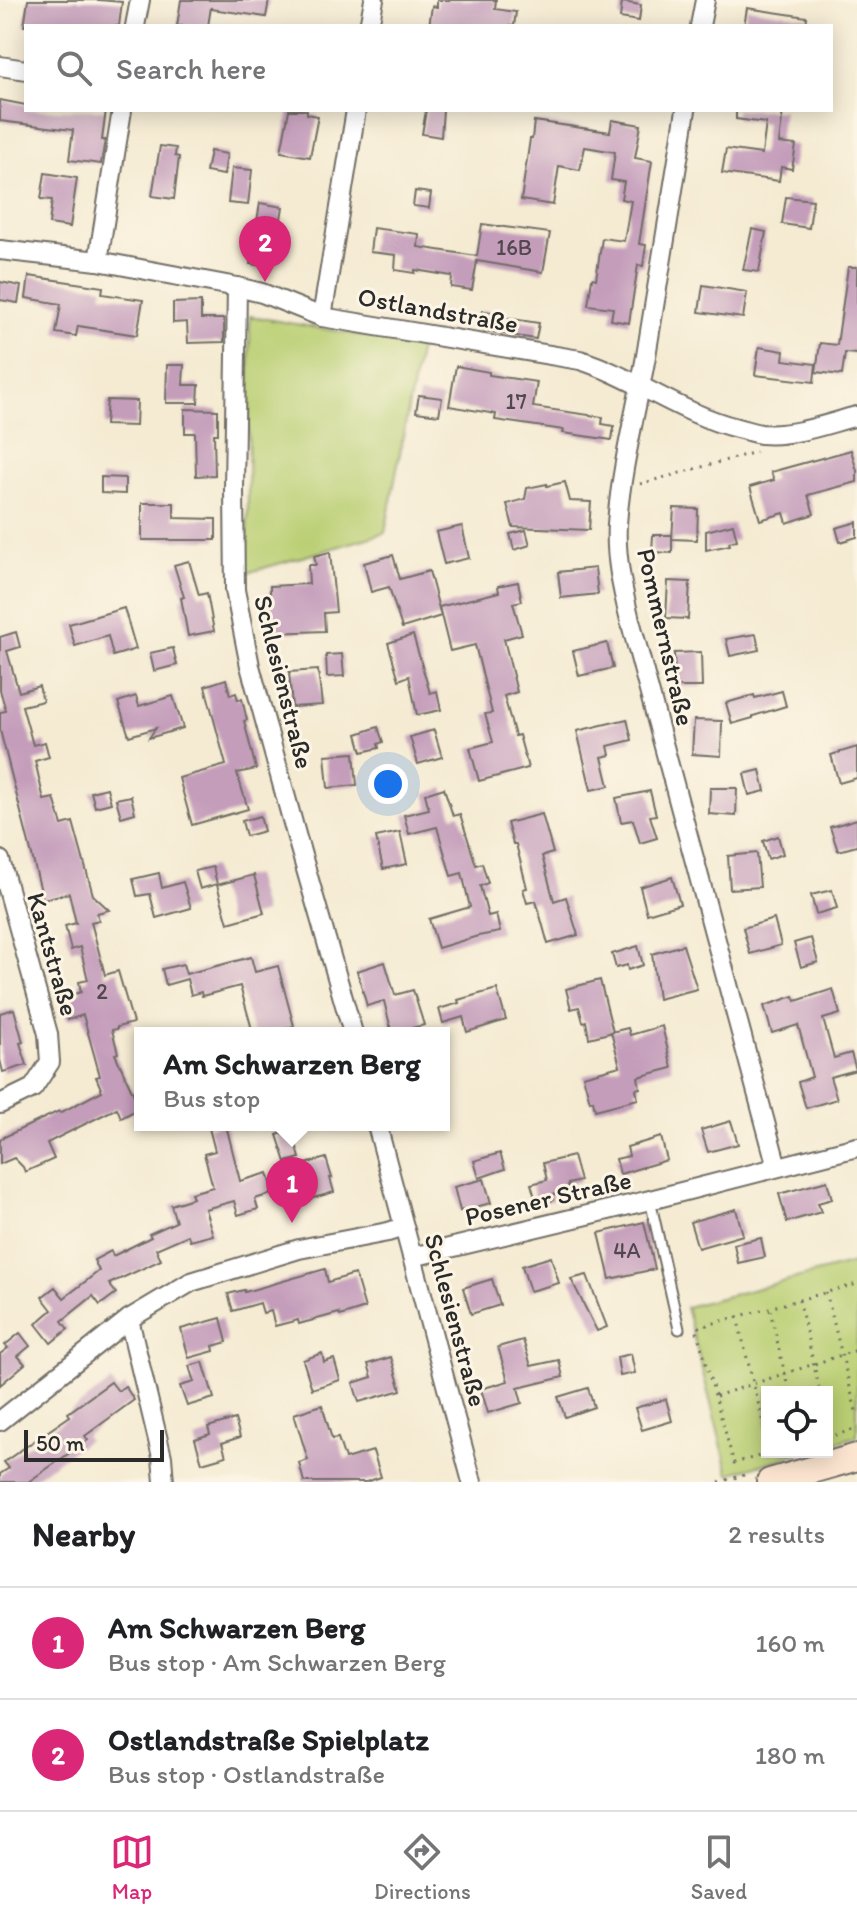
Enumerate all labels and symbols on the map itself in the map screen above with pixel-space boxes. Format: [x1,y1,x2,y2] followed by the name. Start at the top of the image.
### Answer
[239,216,291,282] pin: 2
[496,234,532,261] house number: 16B
[355,280,521,340] street label: Ostlandstraße
[505,388,527,415] house number: 17
[630,545,702,729] street label: Pommernstraße
[247,592,321,772] street label: Schlesienstraße
[368,764,408,804] your location
[20,888,86,1020] street label: Kantstraße
[96,978,108,1005] house number: 2
[266,1157,318,1223] pin: 1
[462,1163,634,1233] street label: Posener Straße
[418,1230,494,1410] street label: Schlesienstraße
[613,1237,641,1264] house number: 4A
[24,1426,164,1462] scale bar

